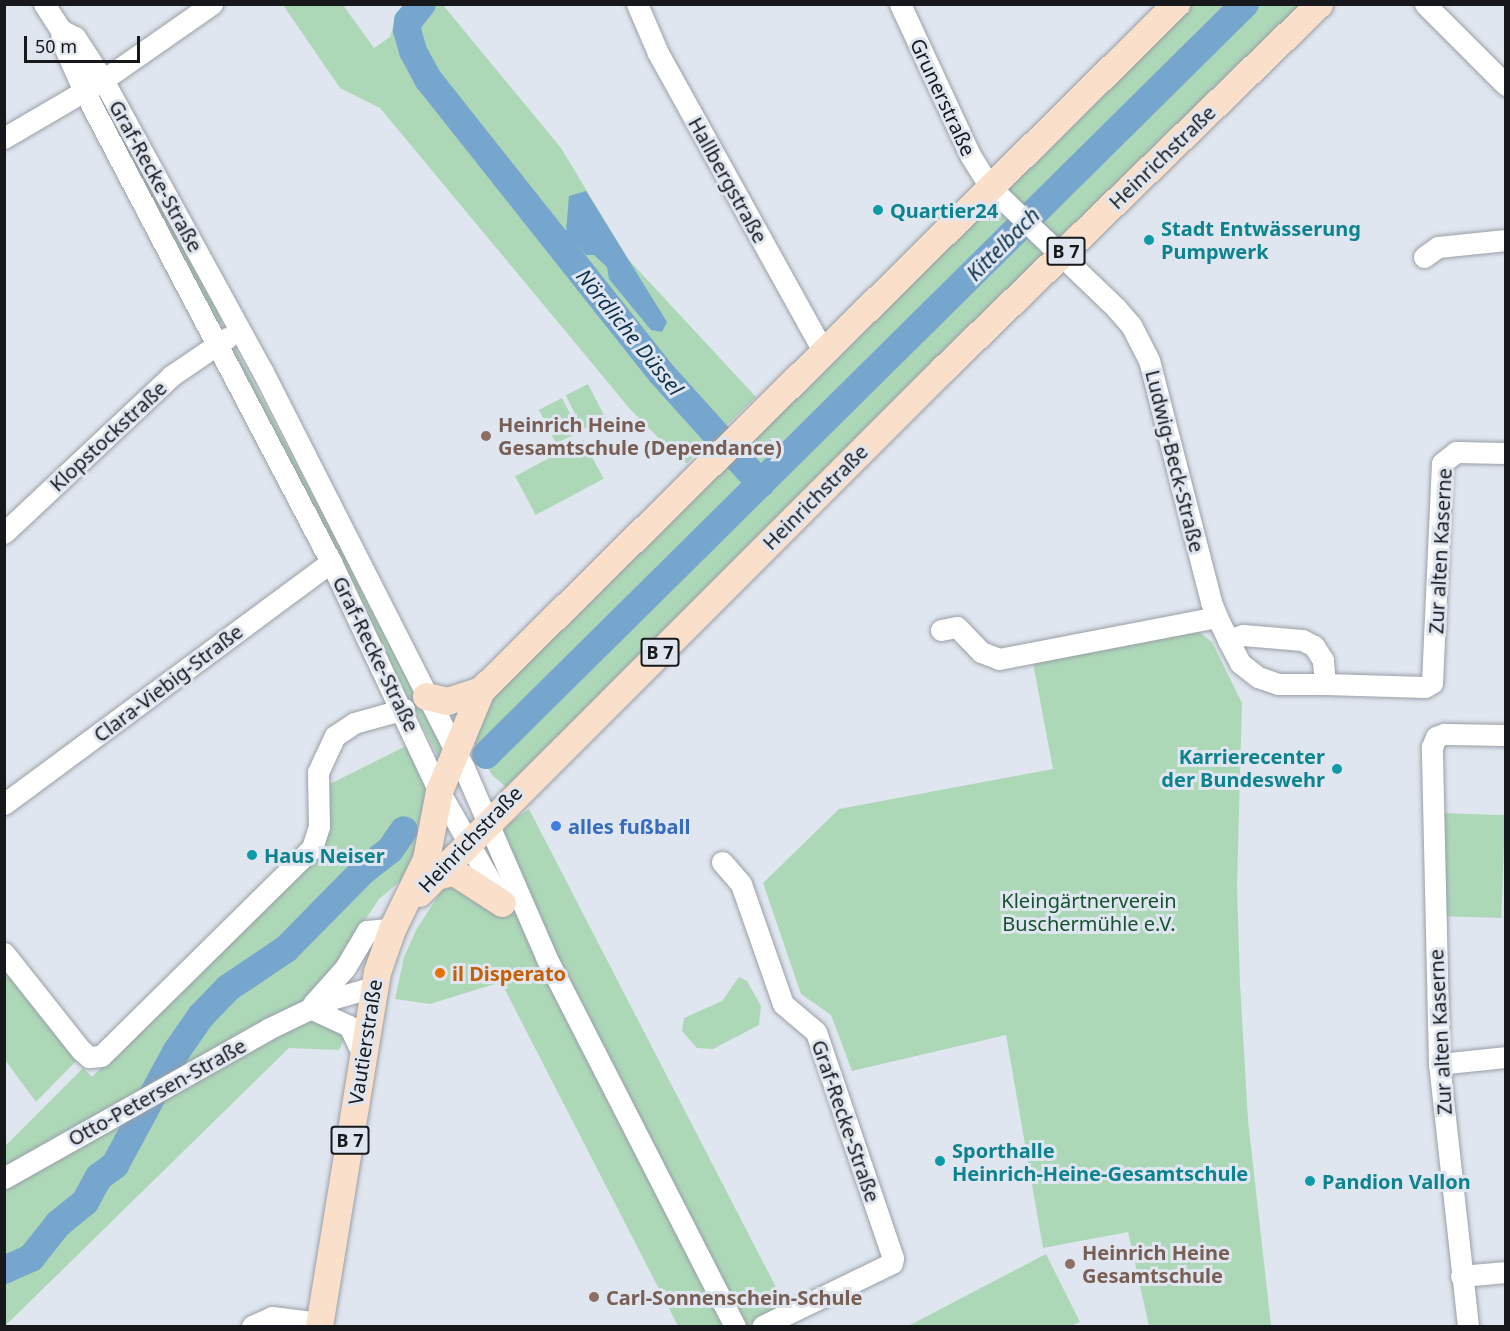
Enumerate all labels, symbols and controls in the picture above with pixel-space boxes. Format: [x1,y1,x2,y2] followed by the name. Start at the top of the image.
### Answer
[27,24,142,62] scale bar
[35,34,77,58] text: 50 m
[905,34,981,160] street label: Grunerstraße
[104,96,208,256] street label: Graf-Recke-Straße
[1104,100,1220,214] street label: Heinrichstraße
[684,113,772,247] street label: Hallbergstraße
[890,198,998,222] place label: Quartier24
[961,202,1045,286] water label: Kittelbach
[871,203,885,217] marker: Quartier24
[1161,216,1361,263] place label: Stadt Entwässerung Pumpwerk
[1142,233,1156,247] marker: Stadt Entwässerung Pumpwerk
[1046,236,1086,266] road number: B 7
[571,264,689,400] water label: Nördliche Düssel
[1141,367,1209,555] street label: Ludwig-Beck-Straße
[45,376,171,496] street label: Klopstockstraße
[498,412,782,459] place label: Heinrich Heine Gesamtschule (Dependance)
[479,429,493,443] marker: Heinrich Heine Gesamtschule (Dependance)
[757,439,873,555] street label: Heinrichstraße
[1424,467,1456,635] street label: Zur alten Kaserne
[328,572,424,736] street label: Graf-Recke-Straße
[89,619,247,747] street label: Clara-Viebig-Straße
[640,637,680,667] road number: B 7
[1161,745,1325,792] place label: Karrierecenter der Bundeswehr
[1330,762,1344,776] marker: Karrierecenter der Bundeswehr
[413,781,527,897] street label: Heinrichstraße
[568,814,690,838] place label: alles fußball
[549,819,563,833] marker: alles fußball
[264,843,385,867] place label: Haus Neiser
[245,848,259,862] marker: Haus Neiser
[1001,889,1177,936] park label: Kleingärtnerverein Buschermühle e.V.
[1424,948,1456,1116] street label: Zur alten Kaserne
[452,961,566,985] place label: il Disperato
[433,966,447,980] marker: il Disperato
[343,977,387,1107] street label: Vautierstraße
[64,1033,250,1151] street label: Otto-Petersen-Straße
[807,1037,885,1205] street label: Graf-Recke-Straße
[330,1125,370,1155] road number: B 7
[952,1138,1248,1185] place label: Sporthalle Heinrich-Heine-Gesamtschule
[933,1154,947,1168] marker: Sporthalle Heinrich-Heine-Gesamtschule
[1322,1169,1471,1193] place label: Pandion Vallon
[1303,1174,1317,1188] marker: Pandion Vallon
[1082,1240,1230,1287] place label: Heinrich Heine Gesamtschule
[1063,1257,1077,1271] marker: Heinrich Heine Gesamtschule
[606,1285,862,1309] place label: Carl-Sonnenschein-Schule
[587,1290,601,1304] marker: Carl-Sonnenschein-Schule

